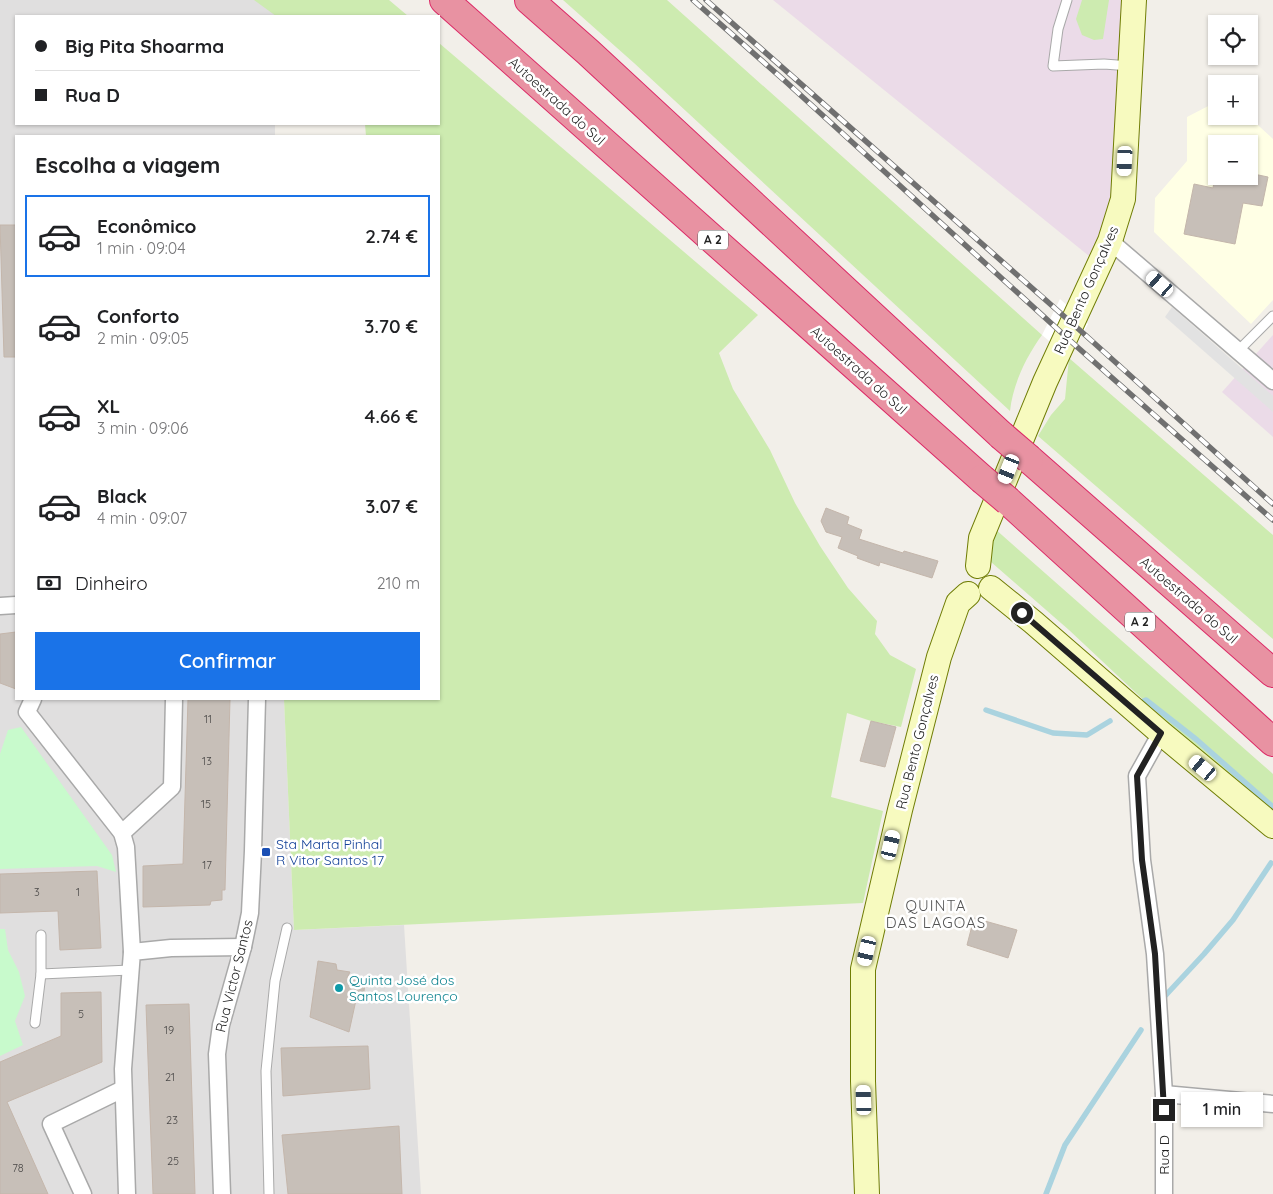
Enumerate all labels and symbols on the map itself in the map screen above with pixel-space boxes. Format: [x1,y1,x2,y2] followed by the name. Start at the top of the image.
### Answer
[505,53,609,149] street label: Autoestrada do Sul
[1116,146,1133,176] car
[1050,223,1122,357] street label: Rua Bento Gonçalves
[698,230,728,250] road number: A 2
[1143,268,1176,300] car
[807,322,911,418] street label: Autoestrada do Sul
[996,452,1021,486] car
[1136,553,1242,647] street label: Autoestrada do Sul
[1011,602,1033,624] route start
[1125,612,1155,632] road number: A 2
[892,673,942,811] street label: Rua Bento Gonçalves
[204,712,212,726] house number: 11
[1186,753,1219,783] car
[202,754,212,768] house number: 13
[201,797,211,811] house number: 15
[880,829,901,861] car
[276,835,384,869] place label: Sta Marta Pinhal R Vitor Santos 17
[260,846,272,858] marker: Sta Marta Pinhal R Vitor Santos 17
[202,858,212,872] house number: 17
[34,885,40,899] house number: 3
[76,885,80,899] house number: 1
[886,896,986,932] district label: QUINTA DAS LAGOAS
[211,918,257,1034] street label: Rua Victor Santos
[856,935,877,967] car
[349,971,458,1005] place label: Quinta José dos Santos Lourenço
[333,982,345,994] marker: Quinta José dos Santos Lourenço
[78,1007,84,1021] house number: 5
[164,1023,174,1037] house number: 19
[165,1070,175,1084] house number: 21
[855,1085,872,1115] car
[1182,1092,1264,1128] callout: 1 min
[1153,1099,1175,1121] route end
[166,1113,178,1127] house number: 23
[1155,1135,1173,1175] street label: Rua D
[167,1154,179,1168] house number: 25
[12,1161,24,1175] house number: 78

